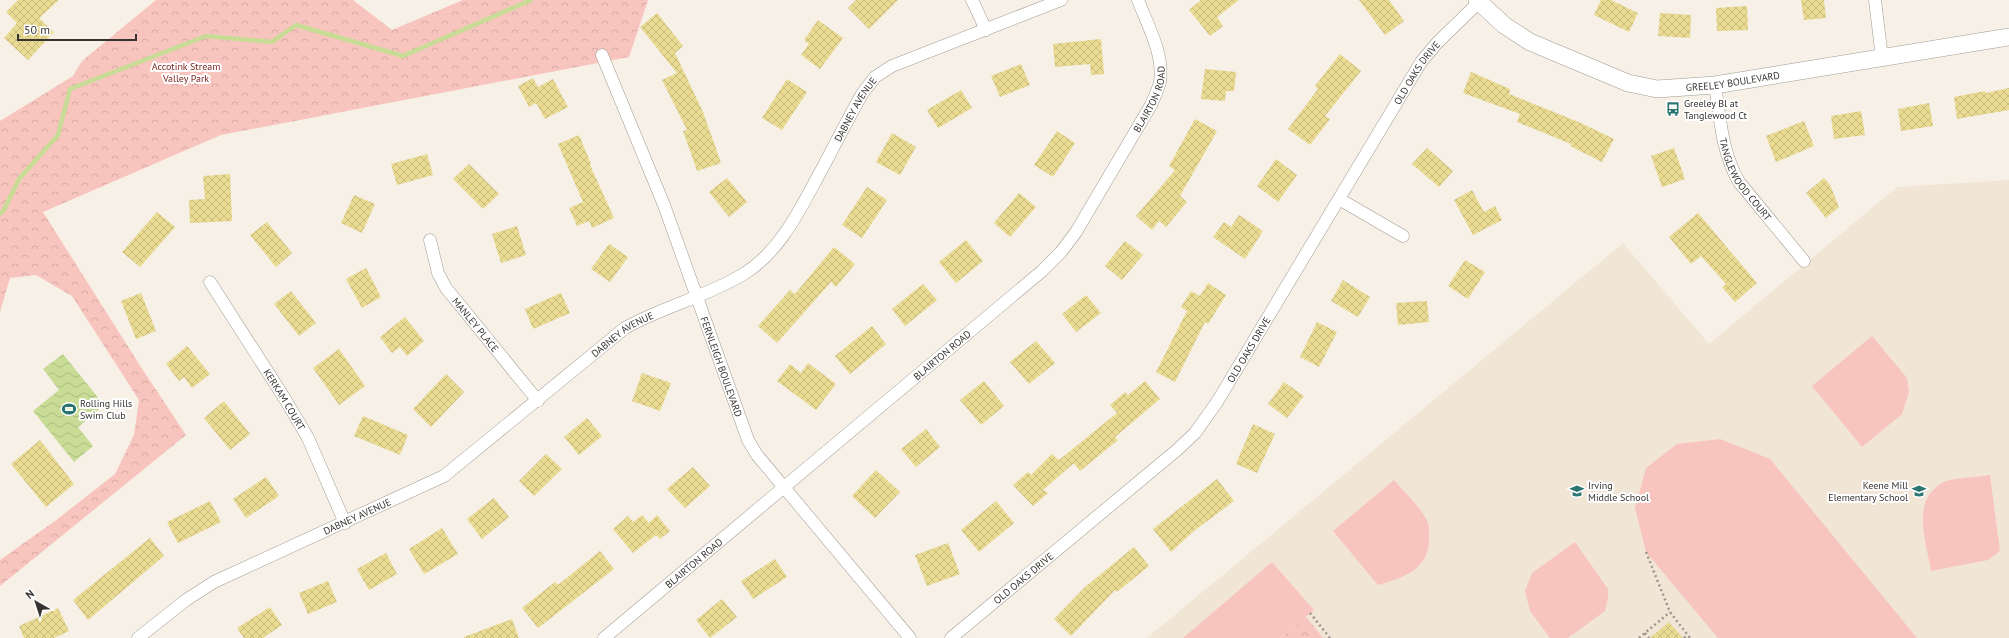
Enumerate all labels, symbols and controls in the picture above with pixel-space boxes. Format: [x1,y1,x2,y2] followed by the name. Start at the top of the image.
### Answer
[18,16,136,42] scale bar
[24,22,50,37] text: 50 m
[1391,38,1443,107] street label: OLD OAKS DRIVE
[152,60,220,85] park label: Accotink Stream Valley Park
[1130,66,1168,135] street label: BLAIRTON ROAD
[1685,69,1781,94] street label: GREELEY BOULEVARD
[831,75,880,144] street label: DABNEY AVENUE
[1684,97,1748,122] place label: Greeley Bl at Tanglewood Ct
[1665,101,1681,117] bus stop icon: Greeley Bl at Tanglewood Ct
[1716,137,1774,224] street label: TANGLEWOOD COURT
[449,295,501,355] street label: MANLEY PLACE
[589,309,656,360] street label: DABNEY AVENUE
[697,315,745,419] street label: FERNLEIGH BOULEVARD
[1224,315,1274,385] street label: OLD OAKS DRIVE
[911,327,974,383] street label: BLAIRTON ROAD
[260,367,308,433] street label: KERKAM COURT
[80,397,132,422] place label: Rolling Hills Swim Club
[61,401,77,417] sports icon: Rolling Hills Swim Club
[1588,479,1649,504] place label: Irving Middle School
[1828,479,1908,504] place label: Keene Mill Elementary School
[1569,483,1585,499] school or university icon: Irving Middle School
[1911,483,1927,499] school or university icon: Keene Mill Elementary School
[321,495,393,538] street label: DABNEY AVENUE
[663,535,725,591] street label: BLAIRTON ROAD
[991,550,1056,607] street label: OLD OAKS DRIVE
[16,582,56,622] north arrow
[22,587,37,602] text: N

